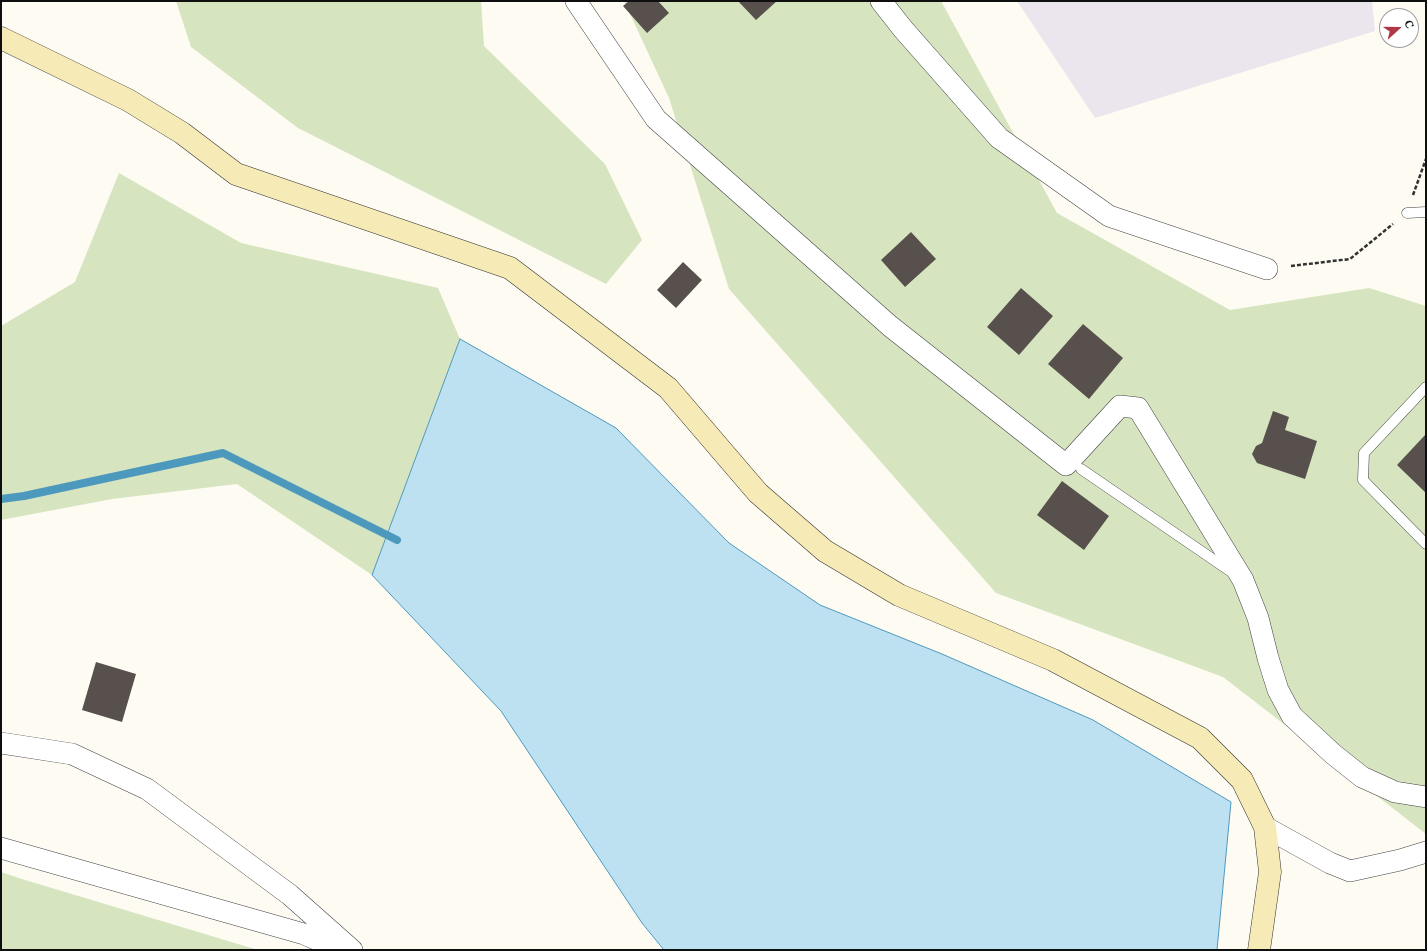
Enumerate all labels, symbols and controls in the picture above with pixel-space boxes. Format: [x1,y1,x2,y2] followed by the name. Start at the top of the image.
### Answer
[1379,8,1419,48] north arrow
[1401,18,1417,30] text: С

